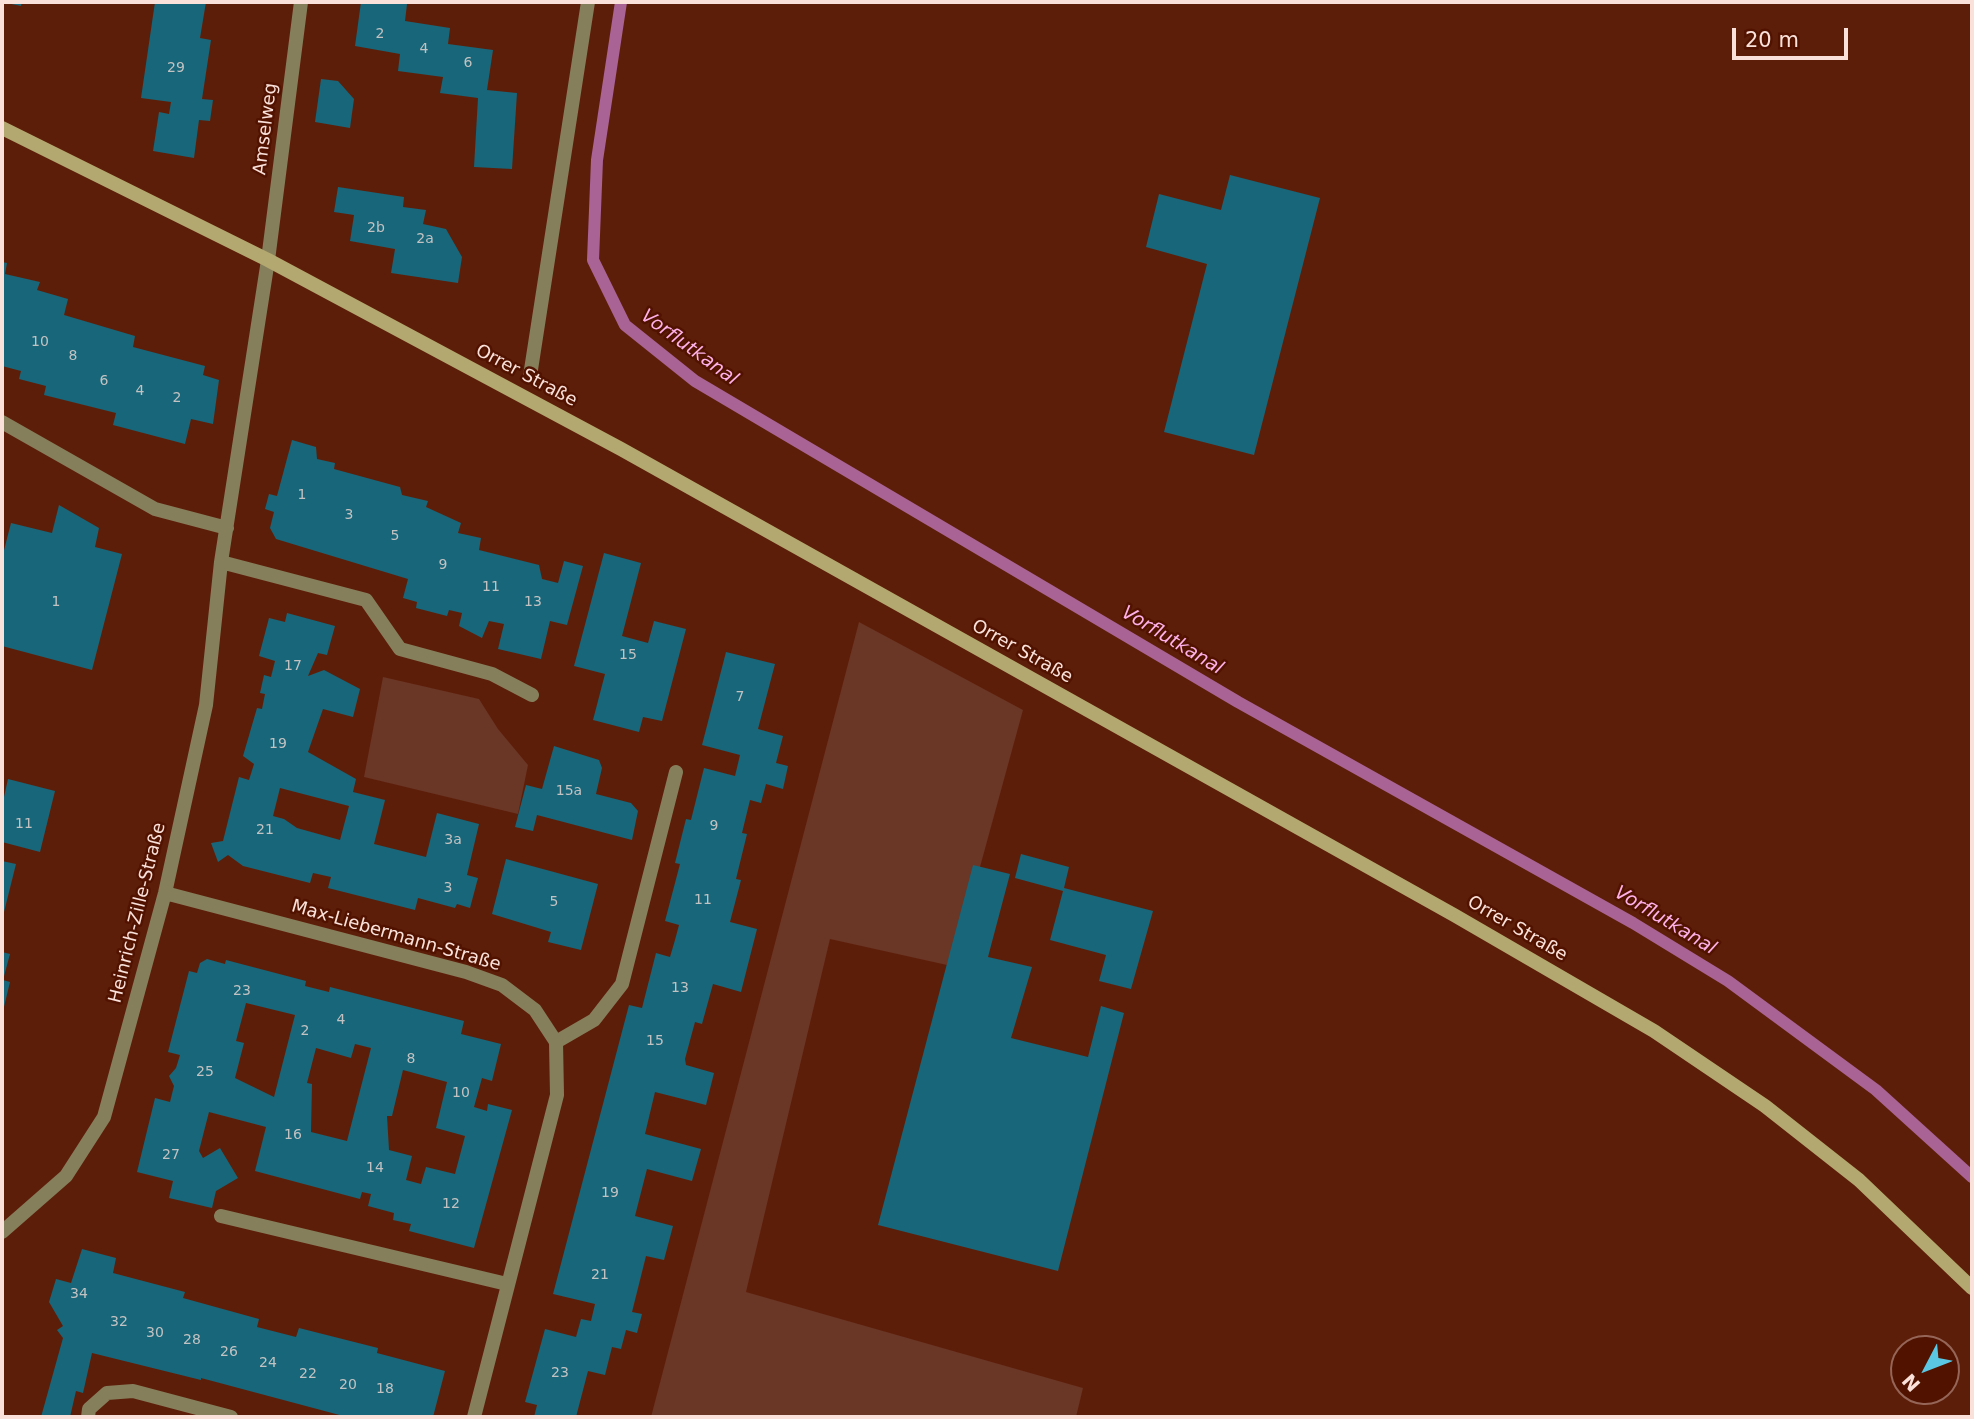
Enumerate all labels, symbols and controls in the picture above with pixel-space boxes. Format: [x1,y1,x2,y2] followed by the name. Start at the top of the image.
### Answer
[1736,14,1852,58] scale bar
[376,26,384,42] house number: 2
[1745,28,1799,52] text: 20 m
[420,41,428,57] house number: 4
[464,55,472,71] house number: 6
[167,60,185,76] house number: 29
[250,82,282,176] street label: Amselweg
[367,220,385,236] house number: 2b
[416,231,434,247] house number: 2a
[636,305,742,391] water label: Vorflutkanal
[31,334,49,350] house number: 10
[472,340,580,412] street label: Orrer Straße
[69,348,77,364] house number: 8
[100,373,108,389] house number: 6
[136,383,144,399] house number: 4
[173,390,181,406] house number: 2
[298,487,306,503] house number: 1
[345,507,353,523] house number: 3
[391,528,399,544] house number: 5
[439,557,447,573] house number: 9
[482,579,500,595] house number: 11
[52,594,60,610] house number: 1
[524,594,542,610] house number: 13
[1117,602,1227,680] water label: Vorflutkanal
[968,615,1076,689] street label: Orrer Straße
[619,647,637,663] house number: 15
[284,658,302,674] house number: 17
[736,689,744,705] house number: 7
[269,736,287,752] house number: 19
[556,783,582,799] house number: 15a
[15,816,33,832] house number: 11
[710,818,718,834] house number: 9
[105,820,171,1006] street label: Heinrich-Zille-Straße
[256,822,274,838] house number: 21
[444,832,462,848] house number: 3a
[444,880,452,896] house number: 3
[1610,882,1720,960] water label: Vorflutkanal
[694,892,712,908] house number: 11
[1463,892,1571,966] street label: Orrer Straße
[550,894,558,910] house number: 5
[289,896,503,976] street label: Max-Liebermann-Straße
[671,980,689,996] house number: 13
[233,983,251,999] house number: 23
[337,1012,345,1028] house number: 4
[301,1023,309,1039] house number: 2
[646,1033,664,1049] house number: 15
[407,1051,415,1067] house number: 8
[196,1064,214,1080] house number: 25
[452,1085,470,1101] house number: 10
[284,1127,302,1143] house number: 16
[162,1147,180,1163] house number: 27
[366,1160,384,1176] house number: 14
[601,1185,619,1201] house number: 19
[442,1196,460,1212] house number: 12
[591,1267,609,1283] house number: 21
[70,1286,88,1302] house number: 34
[110,1314,128,1330] house number: 32
[146,1325,164,1341] house number: 30
[183,1332,201,1348] house number: 28
[1890,1335,1960,1405] north arrow
[220,1344,238,1360] house number: 26
[259,1355,277,1371] house number: 24
[551,1365,569,1381] house number: 23
[299,1366,317,1382] house number: 22
[1897,1369,1924,1396] text: N
[339,1377,357,1393] house number: 20
[376,1381,394,1397] house number: 18

